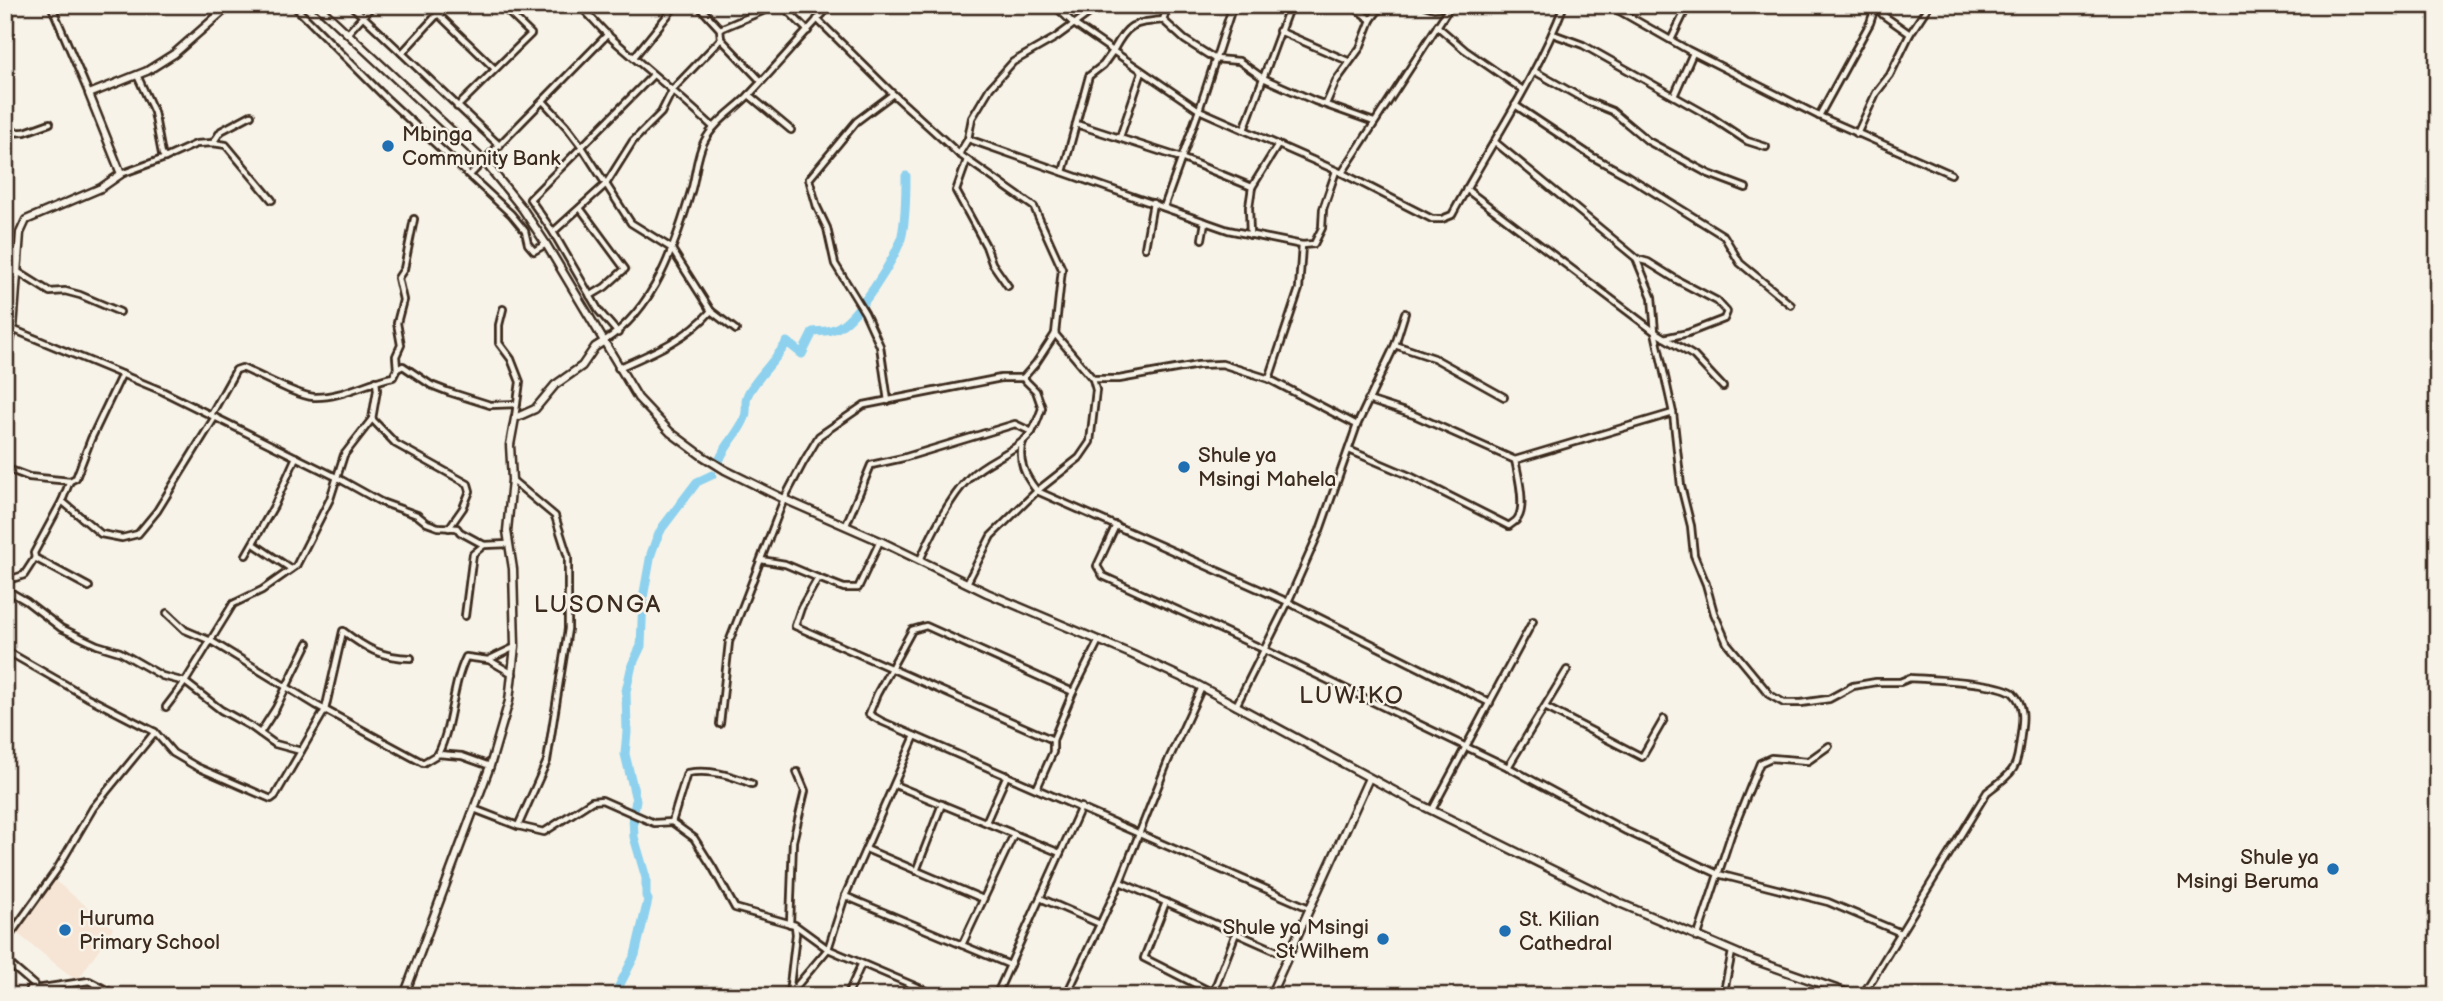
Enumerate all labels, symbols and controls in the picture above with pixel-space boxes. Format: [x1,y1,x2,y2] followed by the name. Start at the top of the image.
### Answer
[402,122,561,171] place label: Mbinga Community Bank
[380,138,396,154] marker: Mbinga Community Bank
[1198,443,1336,492] place label: Shule ya Msingi Mahela
[1176,459,1192,475] marker: Shule ya Msingi Mahela
[534,590,662,619] district label: LUSONGA
[1299,681,1405,710] district label: LUWIKO
[2176,845,2319,894] place label: Shule ya Msingi Beruma
[2325,861,2341,877] marker: Shule ya Msingi Beruma
[79,906,220,955] place label: Huruma Primary School
[1519,907,1612,956] place label: St. Kilian Cathedral
[1222,915,1369,964] place label: Shule ya Msingi St Wilhem
[57,922,73,938] marker: Huruma Primary School
[1497,923,1513,939] marker: St. Kilian Cathedral
[1375,931,1391,947] marker: Shule ya Msingi St Wilhem

